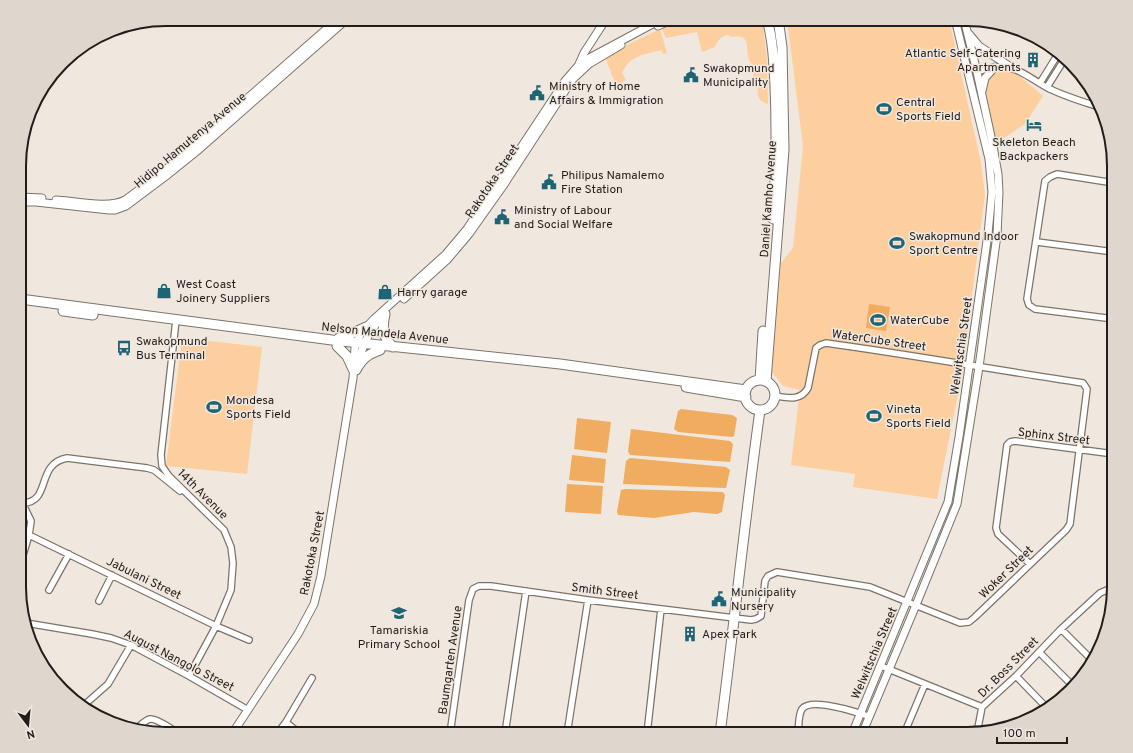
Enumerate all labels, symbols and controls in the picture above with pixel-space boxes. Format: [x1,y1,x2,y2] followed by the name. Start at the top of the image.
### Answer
[905,46,1021,76] place label: Atlantic Self-Catering Apartments
[1024,51,1042,69] building icon: Atlantic Self-Catering Apartments
[703,61,775,91] place label: Swakopmund Municipality
[682,66,700,84] public building icon: Swakopmund Municipality
[549,79,664,109] place label: Ministry of Home Affairs & Immigration
[528,84,546,102] public building icon: Ministry of Home Affairs & Immigration
[131,89,250,192] street label: Hidipo Hamutenya Avenue
[896,95,961,125] place label: Central Sports Field
[875,100,893,118] sports icon: Central Sports Field
[1025,116,1043,134] hotel icon: Skeleton Beach Backpackers
[992,135,1076,165] place label: Skeleton Beach Backpackers
[757,140,781,258] street label: Daniel Kamho Avenue
[462,141,524,222] street label: Rakotoka Street
[561,168,665,198] place label: Philipus Namalemo Fire Station
[540,173,558,191] public building icon: Philipus Namalemo Fire Station
[514,203,613,233] place label: Ministry of Labour and Social Welfare
[493,208,511,226] public building icon: Ministry of Labour and Social Welfare
[909,229,1019,259] place label: Swakopmund Indoor Sport Centre
[888,234,906,252] sports icon: Swakopmund Indoor Sport Centre
[176,277,270,307] place label: West Coast Joinery Suppliers
[155,282,173,300] shop icon: West Coast Joinery Suppliers
[376,283,394,301] shop icon: Harry garage
[397,285,467,301] place label: Harry garage
[947,296,977,396] street label: Welwitschia Street
[869,311,887,329] sports icon: WaterCube
[890,313,949,329] place label: WaterCube
[321,319,449,349] street label: Nelson Mandela Avenue
[831,326,927,356] street label: WaterCube Street
[136,334,208,364] place label: Swakopmund Bus Terminal
[115,339,133,357] bus stop icon: Swakopmund Bus Terminal
[226,393,291,423] place label: Mondesa Sports Field
[205,398,223,416] sports icon: Mondesa Sports Field
[886,402,951,432] place label: Vineta Sports Field
[865,407,883,425] sports icon: Vineta Sports Field
[1017,425,1091,449] street label: Sphinx Street
[174,466,231,523] street label: 14th Avenue
[297,509,329,597] street label: Rakotoka Street
[976,543,1037,603] street label: Woker Street
[103,554,184,604] street label: Jabulani Street
[570,580,639,604] street label: Smith Street
[731,585,796,615] place label: Municipality Nursery
[710,590,728,608] public building icon: Municipality Nursery
[390,604,408,622] school or university icon: Tamariskia Primary School
[435,605,467,716] street label: Baumgarten Avenue
[848,605,902,702] street label: Welwitschia Street
[358,623,440,653] place label: Tamariskia Primary School
[681,625,699,643] building icon: Apex Park
[121,626,236,696] street label: August Nangolo Street
[702,627,757,643] place label: Apex Park
[975,634,1043,702] street label: Dr. Boss Street
[8,705,48,745] north arrow
[997,719,1067,745] scale bar
[25,726,36,741] text: N
[1003,726,1036,742] text: 100 m

